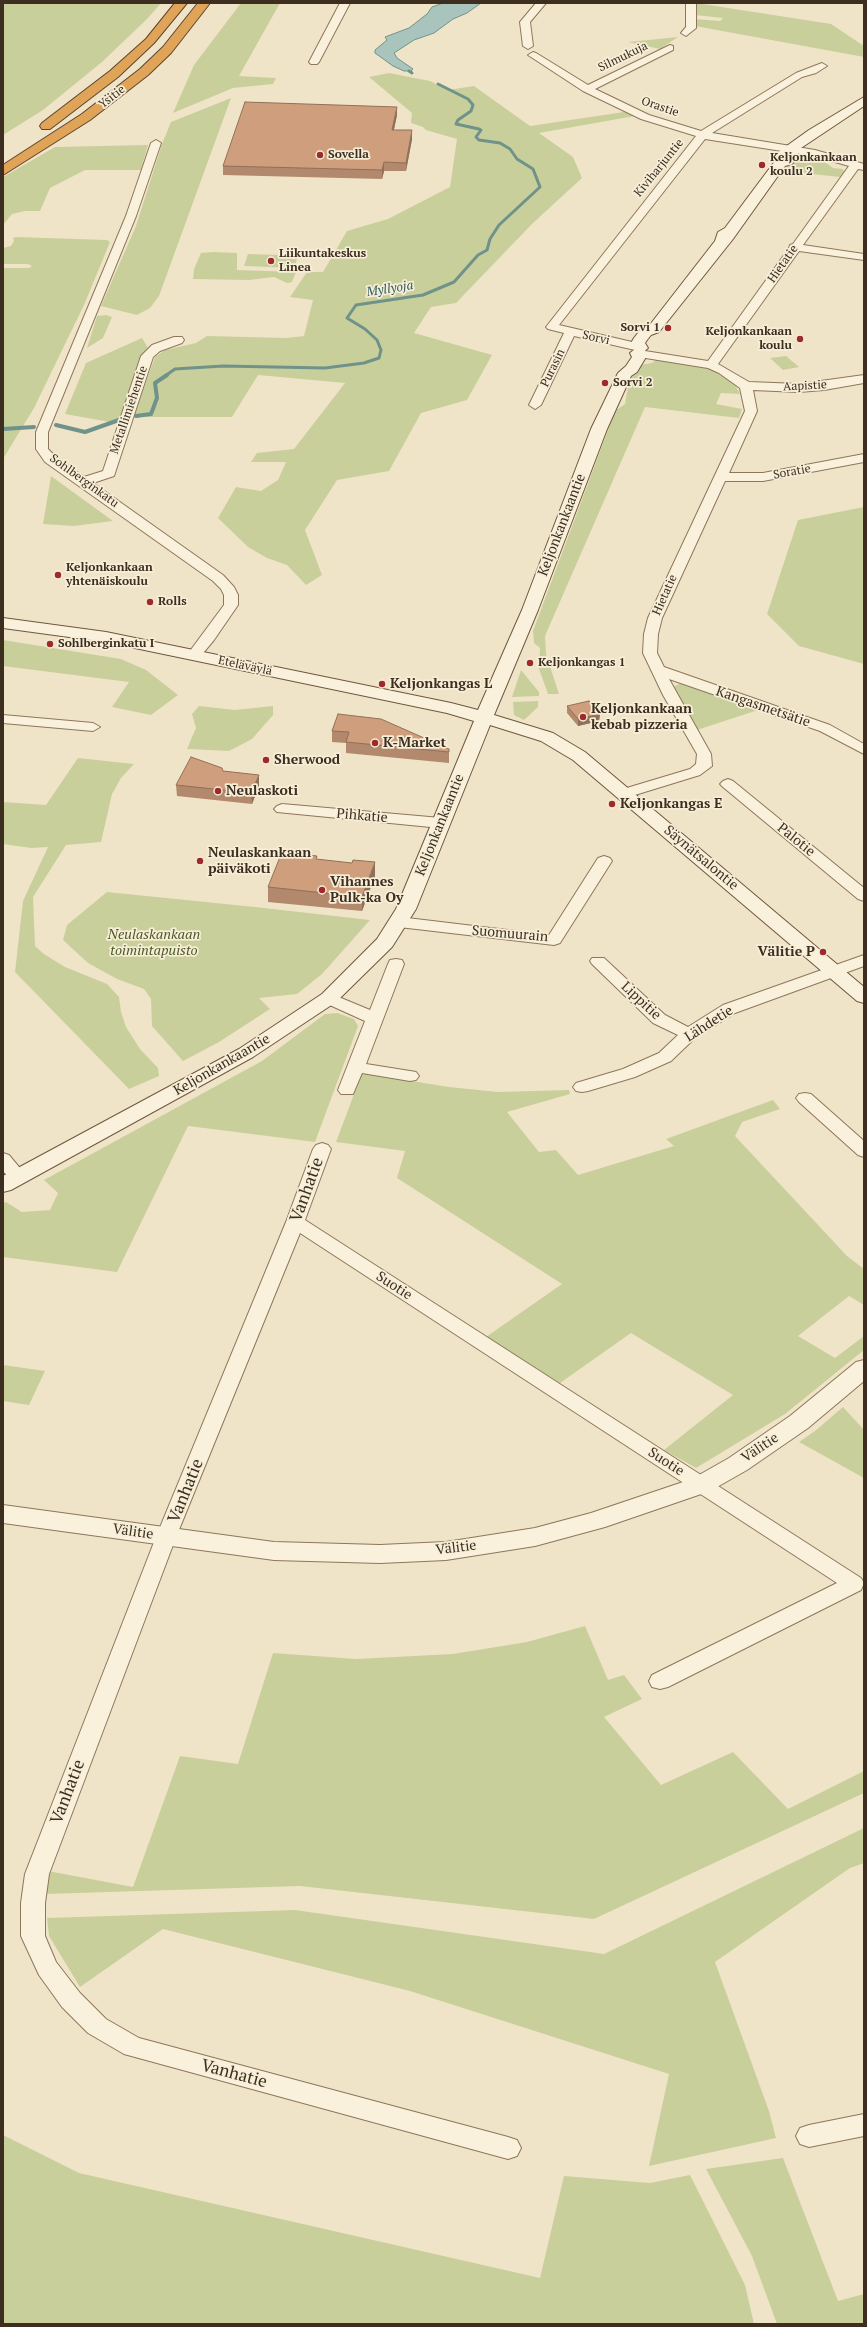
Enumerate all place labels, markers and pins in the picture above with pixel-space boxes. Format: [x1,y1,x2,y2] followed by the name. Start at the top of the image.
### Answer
[328,148,369,162] place label: Sovella
[315,150,325,160] marker: Sovella
[770,151,857,179] place label: Keljonkankaan koulu 2
[757,160,767,170] marker: Keljonkankaan koulu 2
[279,247,366,275] place label: Liikuntakeskus Linea
[266,256,276,266] marker: Liikuntakeskus Linea
[620,321,660,335] place label: Sorvi 1
[663,323,673,333] marker: Sorvi 1
[705,325,792,353] place label: Keljonkankaan koulu
[795,334,805,344] marker: Keljonkankaan koulu
[613,376,653,390] place label: Sorvi 2
[600,378,610,388] marker: Sorvi 2
[66,561,153,589] place label: Keljonkankaan yhtenäiskoulu
[53,570,63,580] marker: Keljonkankaan yhtenäiskoulu
[158,595,187,609] place label: Rolls
[145,597,155,607] marker: Rolls
[58,637,154,651] place label: Sohlberginkatu I
[45,639,55,649] marker: Sohlberginkatu I
[538,656,625,670] place label: Keljonkangas 1
[525,658,535,668] marker: Keljonkangas 1
[390,676,492,692] place label: Keljonkangas L
[377,679,387,689] marker: Keljonkangas L
[591,701,692,734] place label: Keljonkankaan kebab pizzeria
[578,712,588,722] marker: Keljonkankaan kebab pizzeria
[383,735,446,751] place label: K-Market
[370,738,380,748] marker: K-Market
[274,752,340,768] place label: Sherwood
[261,755,271,765] marker: Sherwood
[226,783,298,799] place label: Neulaskoti
[213,786,223,796] marker: Neulaskoti
[620,796,723,812] place label: Keljonkangas E
[607,799,617,809] marker: Keljonkangas E
[208,845,311,878] place label: Neulaskankaan päiväkoti
[195,856,205,866] marker: Neulaskankaan päiväkoti
[330,874,403,906] place label: Vihannes Pulk-ka Oy
[317,885,327,895] marker: Vihannes Pulk-ka Oy
[758,944,815,960] place label: Välitie P
[818,947,828,957] marker: Välitie P

